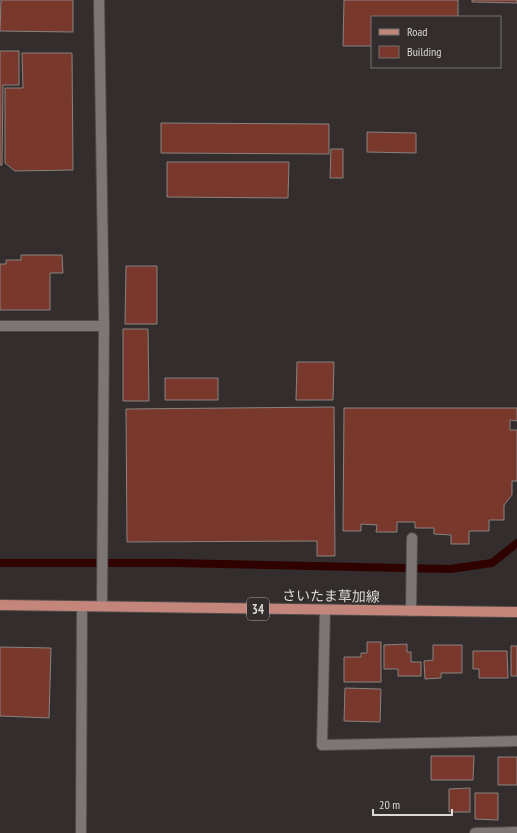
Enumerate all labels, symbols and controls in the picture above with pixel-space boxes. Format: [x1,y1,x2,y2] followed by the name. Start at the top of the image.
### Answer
[371,16,501,68] legend
[407,24,427,39] text: Road
[407,44,442,59] text: Building
[282,586,380,606] street label: さいたま草加線
[247,598,269,620] road number: 34
[373,791,452,817] scale bar
[379,797,400,812] text: 20 m

